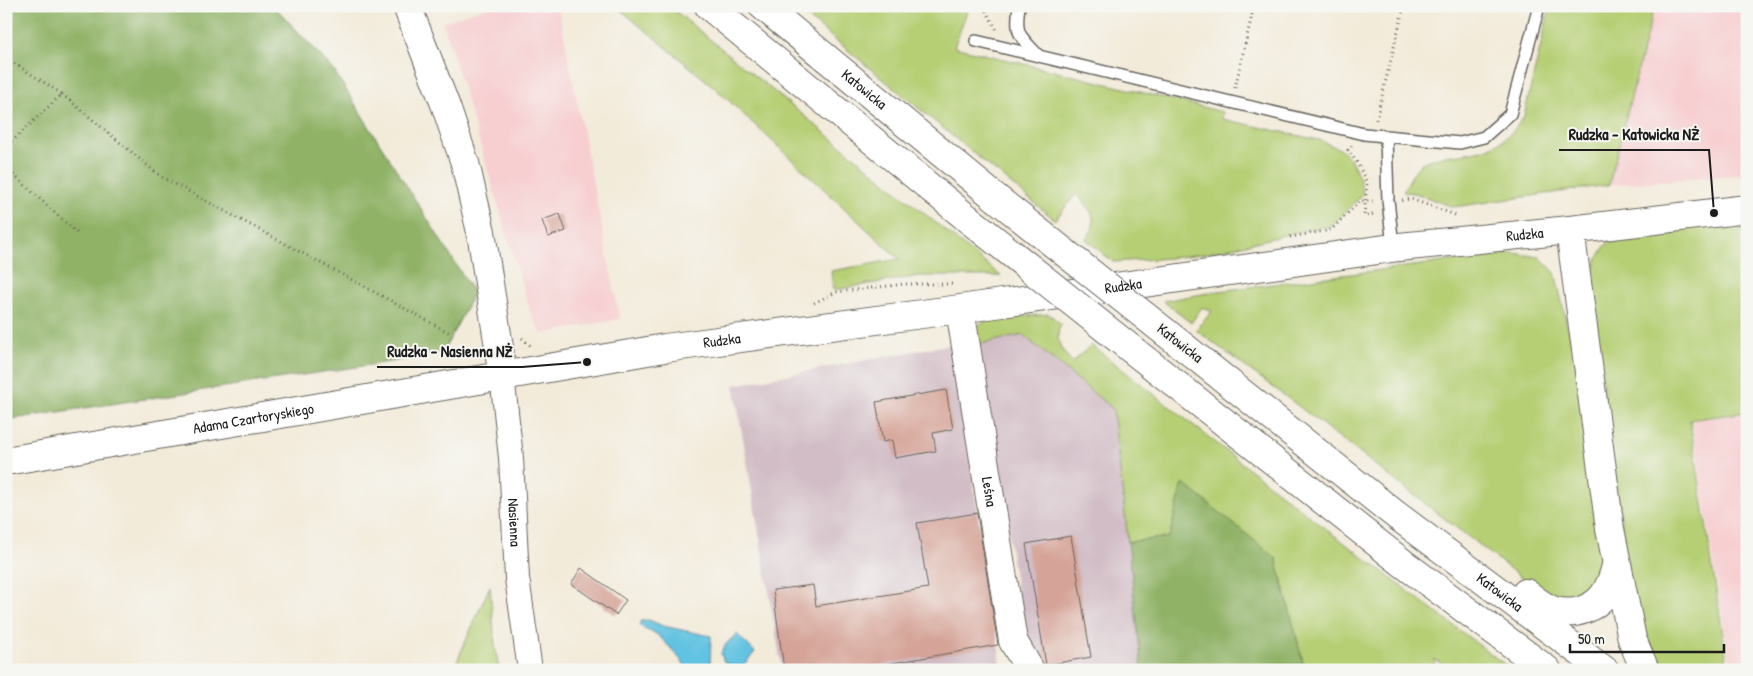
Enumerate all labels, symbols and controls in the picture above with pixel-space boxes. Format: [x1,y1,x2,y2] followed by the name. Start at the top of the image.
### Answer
[837,64,892,114] street label: Katowicka
[1559,119,1709,150] callout: Rudzka - Katowicka NŻ
[1569,123,1700,145] text: Rudzka - Katowicka NŻ
[1505,222,1544,246] street label: Rudzka
[1103,272,1143,298] street label: Rudzka
[1153,318,1208,367] street label: Katowicka
[702,327,742,353] street label: Rudzka
[377,336,522,367] callout: Rudzka - Nasienna NŻ
[387,340,514,362] text: Rudzka - Nasienna NŻ
[191,397,315,439] street label: Adama Czartoryskiego
[977,475,1002,508] street label: Leśna
[503,498,526,547] street label: Nasienna
[1472,568,1528,616] street label: Katowicka
[1570,621,1724,653] scale bar
[1578,628,1605,649] text: 50 m

